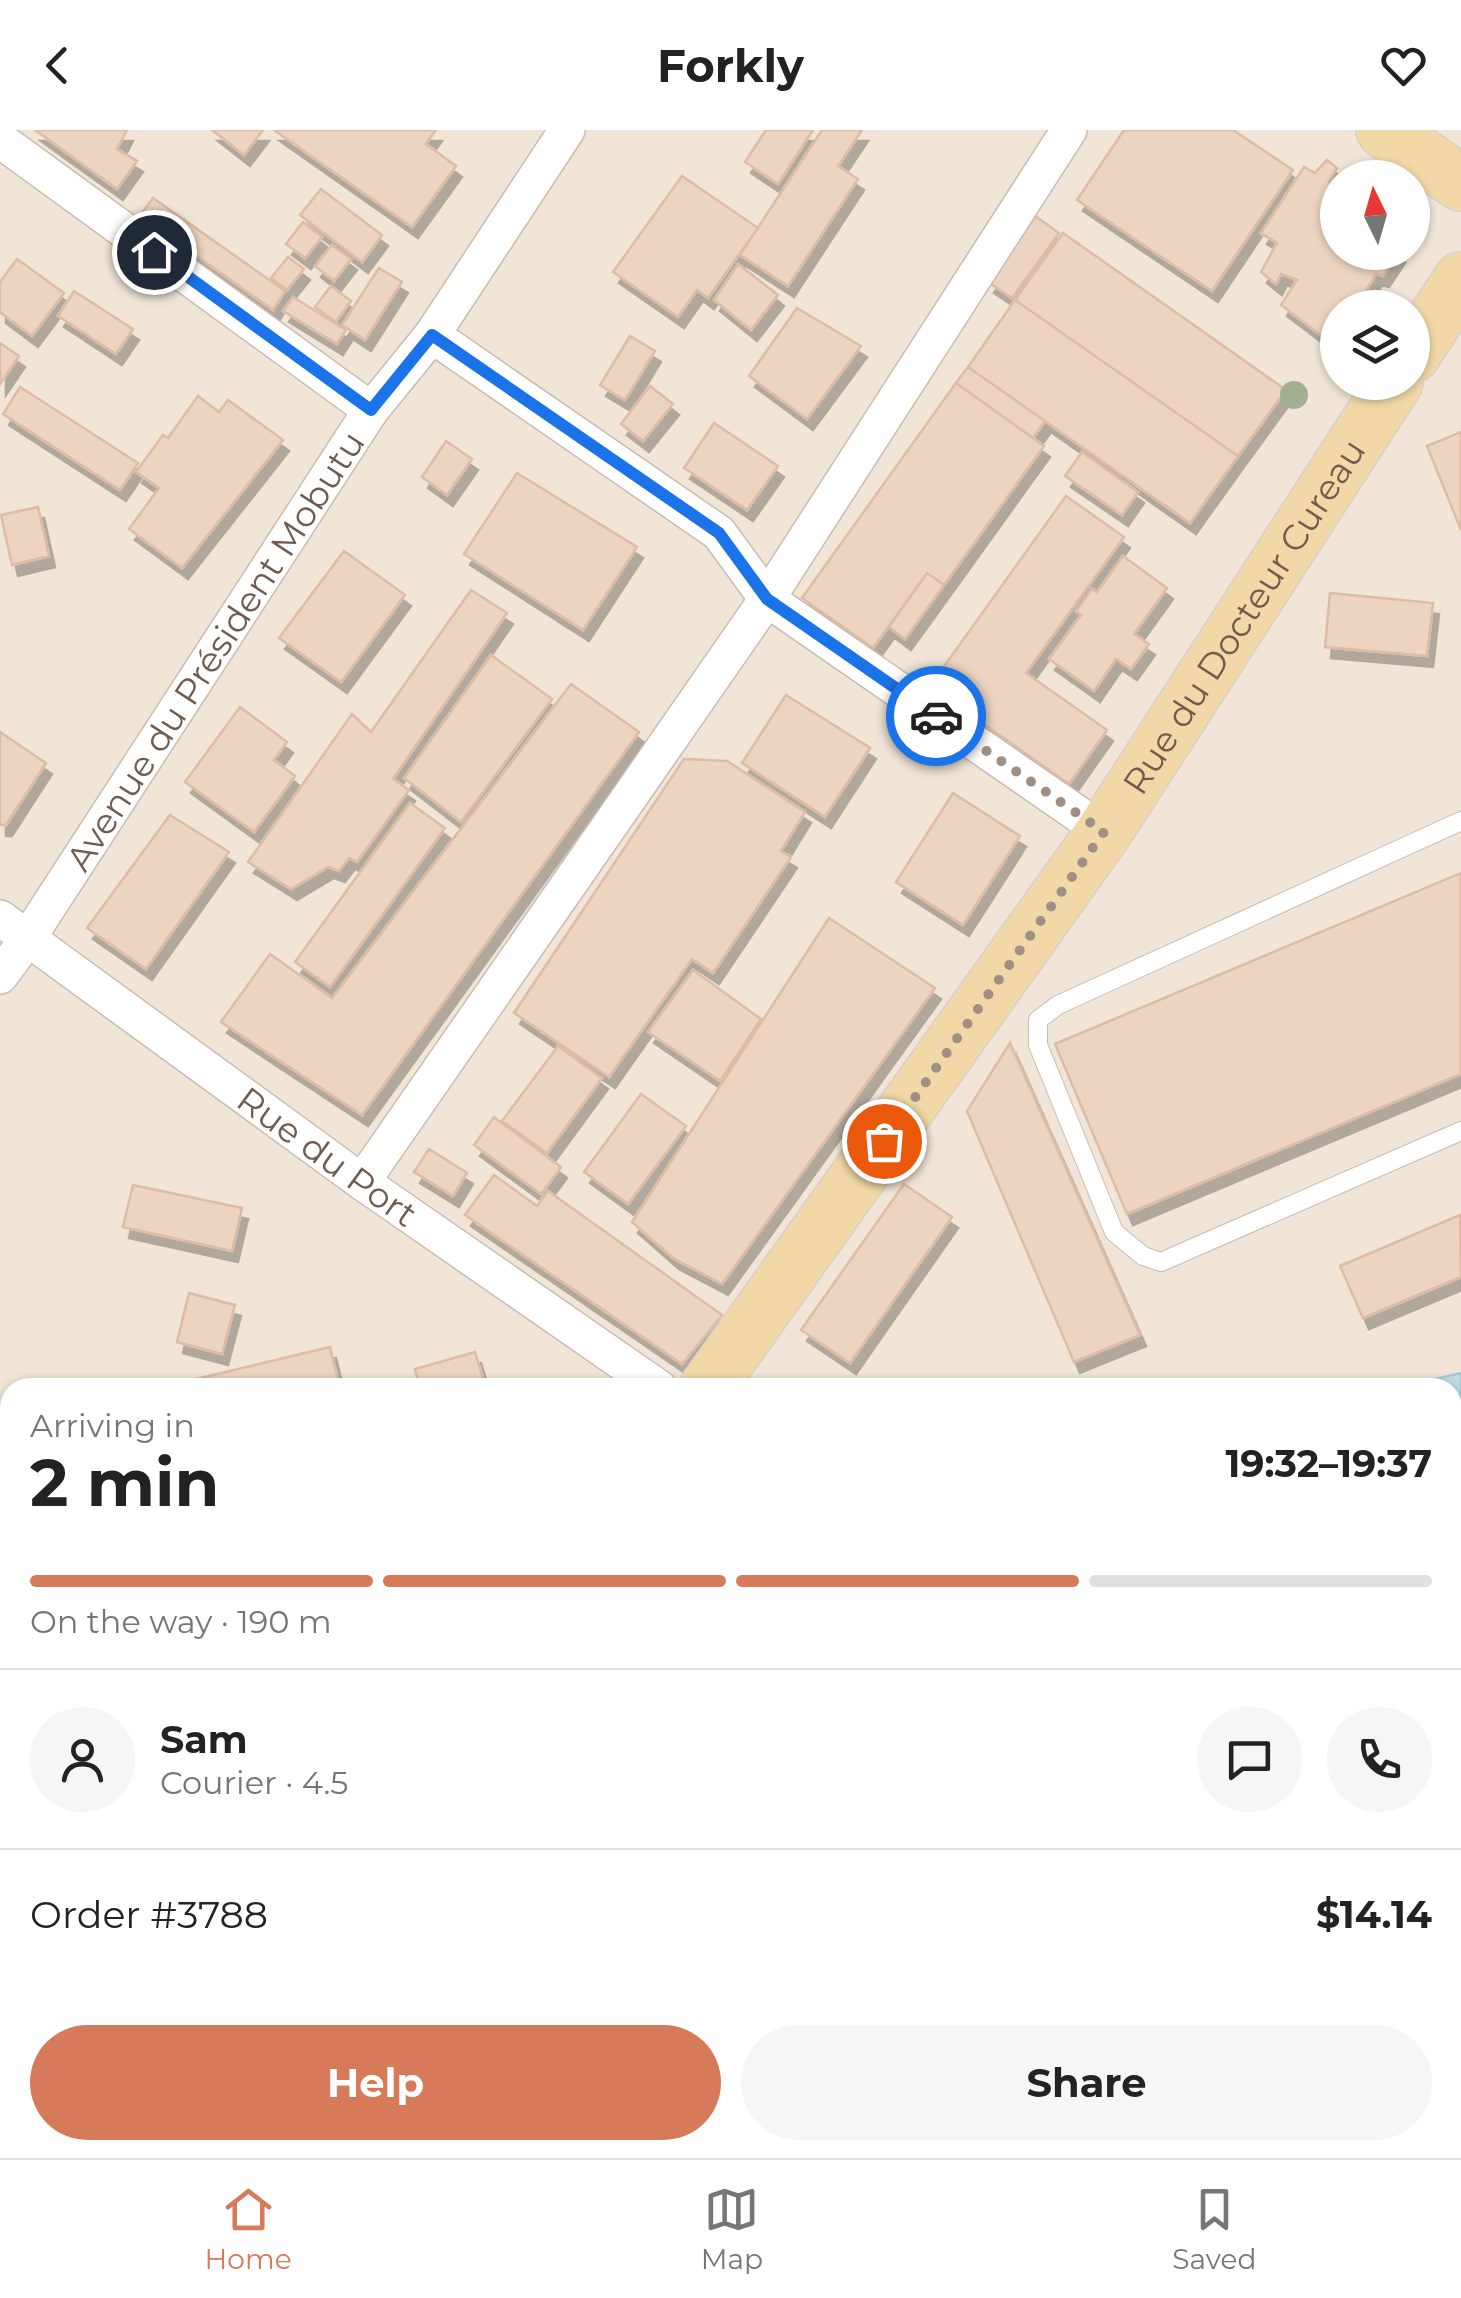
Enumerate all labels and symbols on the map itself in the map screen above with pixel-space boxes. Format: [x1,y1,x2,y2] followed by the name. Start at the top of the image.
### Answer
[1320,160,1430,270] north arrow
[112,210,197,295] pin
[56,423,373,878] street label: Avenue du Président Mobutu
[1113,431,1374,802] street label: Rue du Docteur Cureau
[886,666,986,766] courier
[229,1077,426,1235] street label: Rue du Port
[842,1099,927,1184] pin

